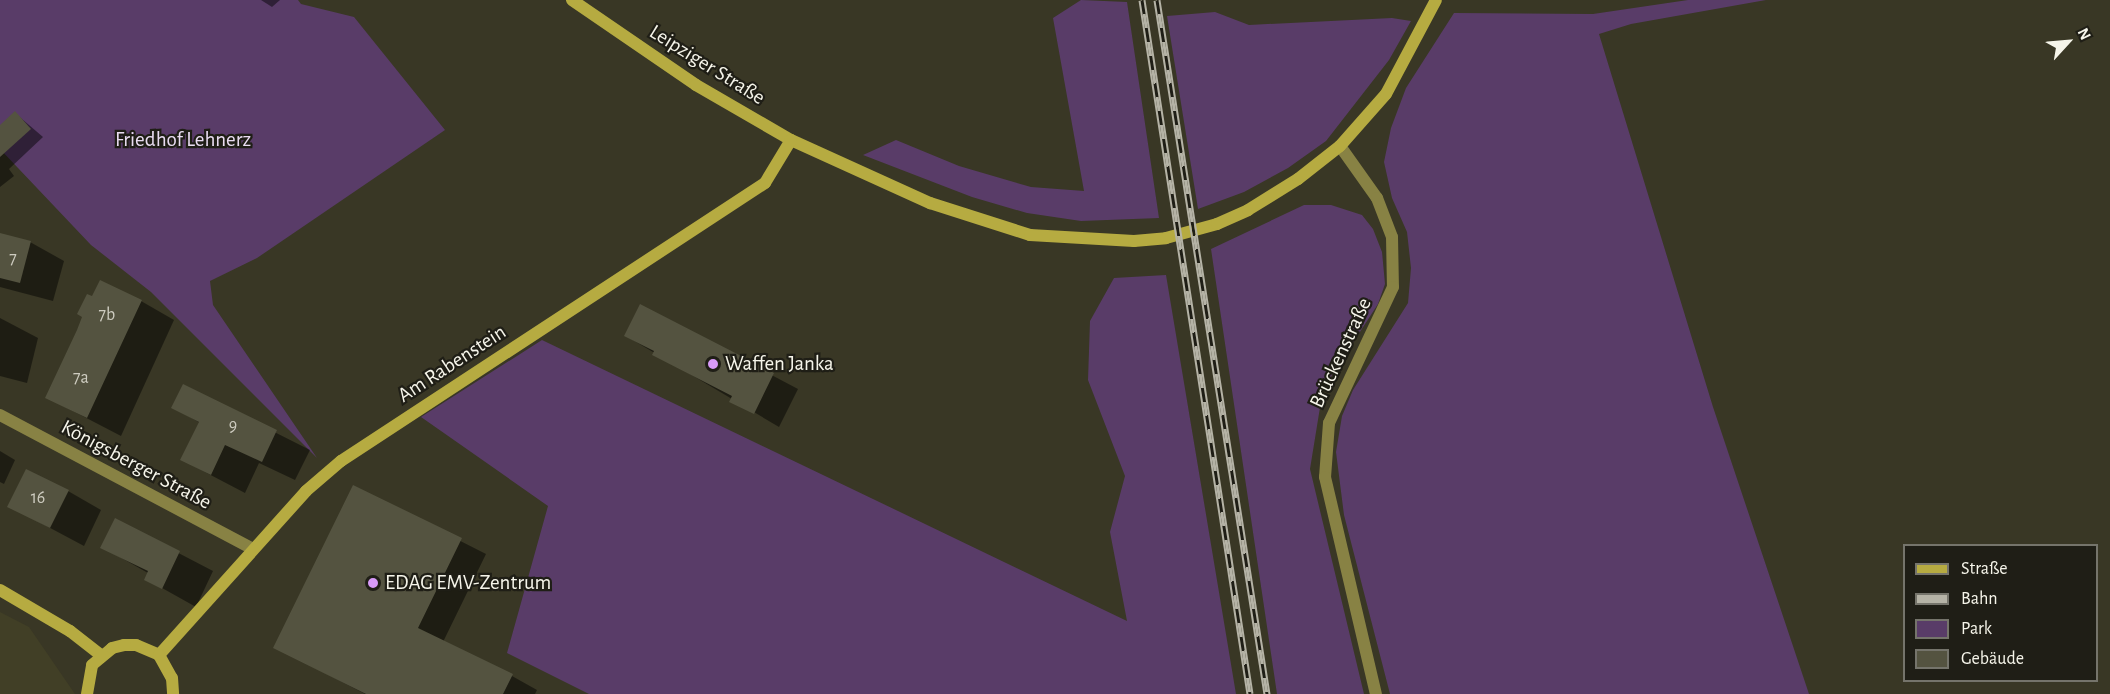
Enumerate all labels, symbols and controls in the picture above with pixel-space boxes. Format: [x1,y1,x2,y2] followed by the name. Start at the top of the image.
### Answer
[2038,12,2098,72] north arrow
[644,19,770,111] street label: Leipziger Straße
[2075,26,2094,43] text: N
[115,127,251,153] park label: Friedhof Lehnerz
[9,248,17,270] house number: 7
[1305,294,1377,412] street label: Brückenstraße
[99,304,115,326] house number: 7b
[393,320,511,408] street label: Am Rabenstein
[725,351,834,377] place label: Waffen Janka
[706,357,720,371] marker: Waffen Janka
[73,367,89,389] house number: 7a
[57,415,215,515] street label: Königsberger Straße
[229,415,237,437] house number: 9
[31,487,45,509] house number: 16
[1903,544,2098,682] legend
[1961,560,2007,578] text: Straße
[385,570,551,596] place label: EDAG EMV-Zentrum
[366,576,380,590] marker: EDAG EMV-Zentrum
[1961,590,1997,608] text: Bahn
[1961,620,1992,638] text: Park
[1961,650,2024,668] text: Gebäude

